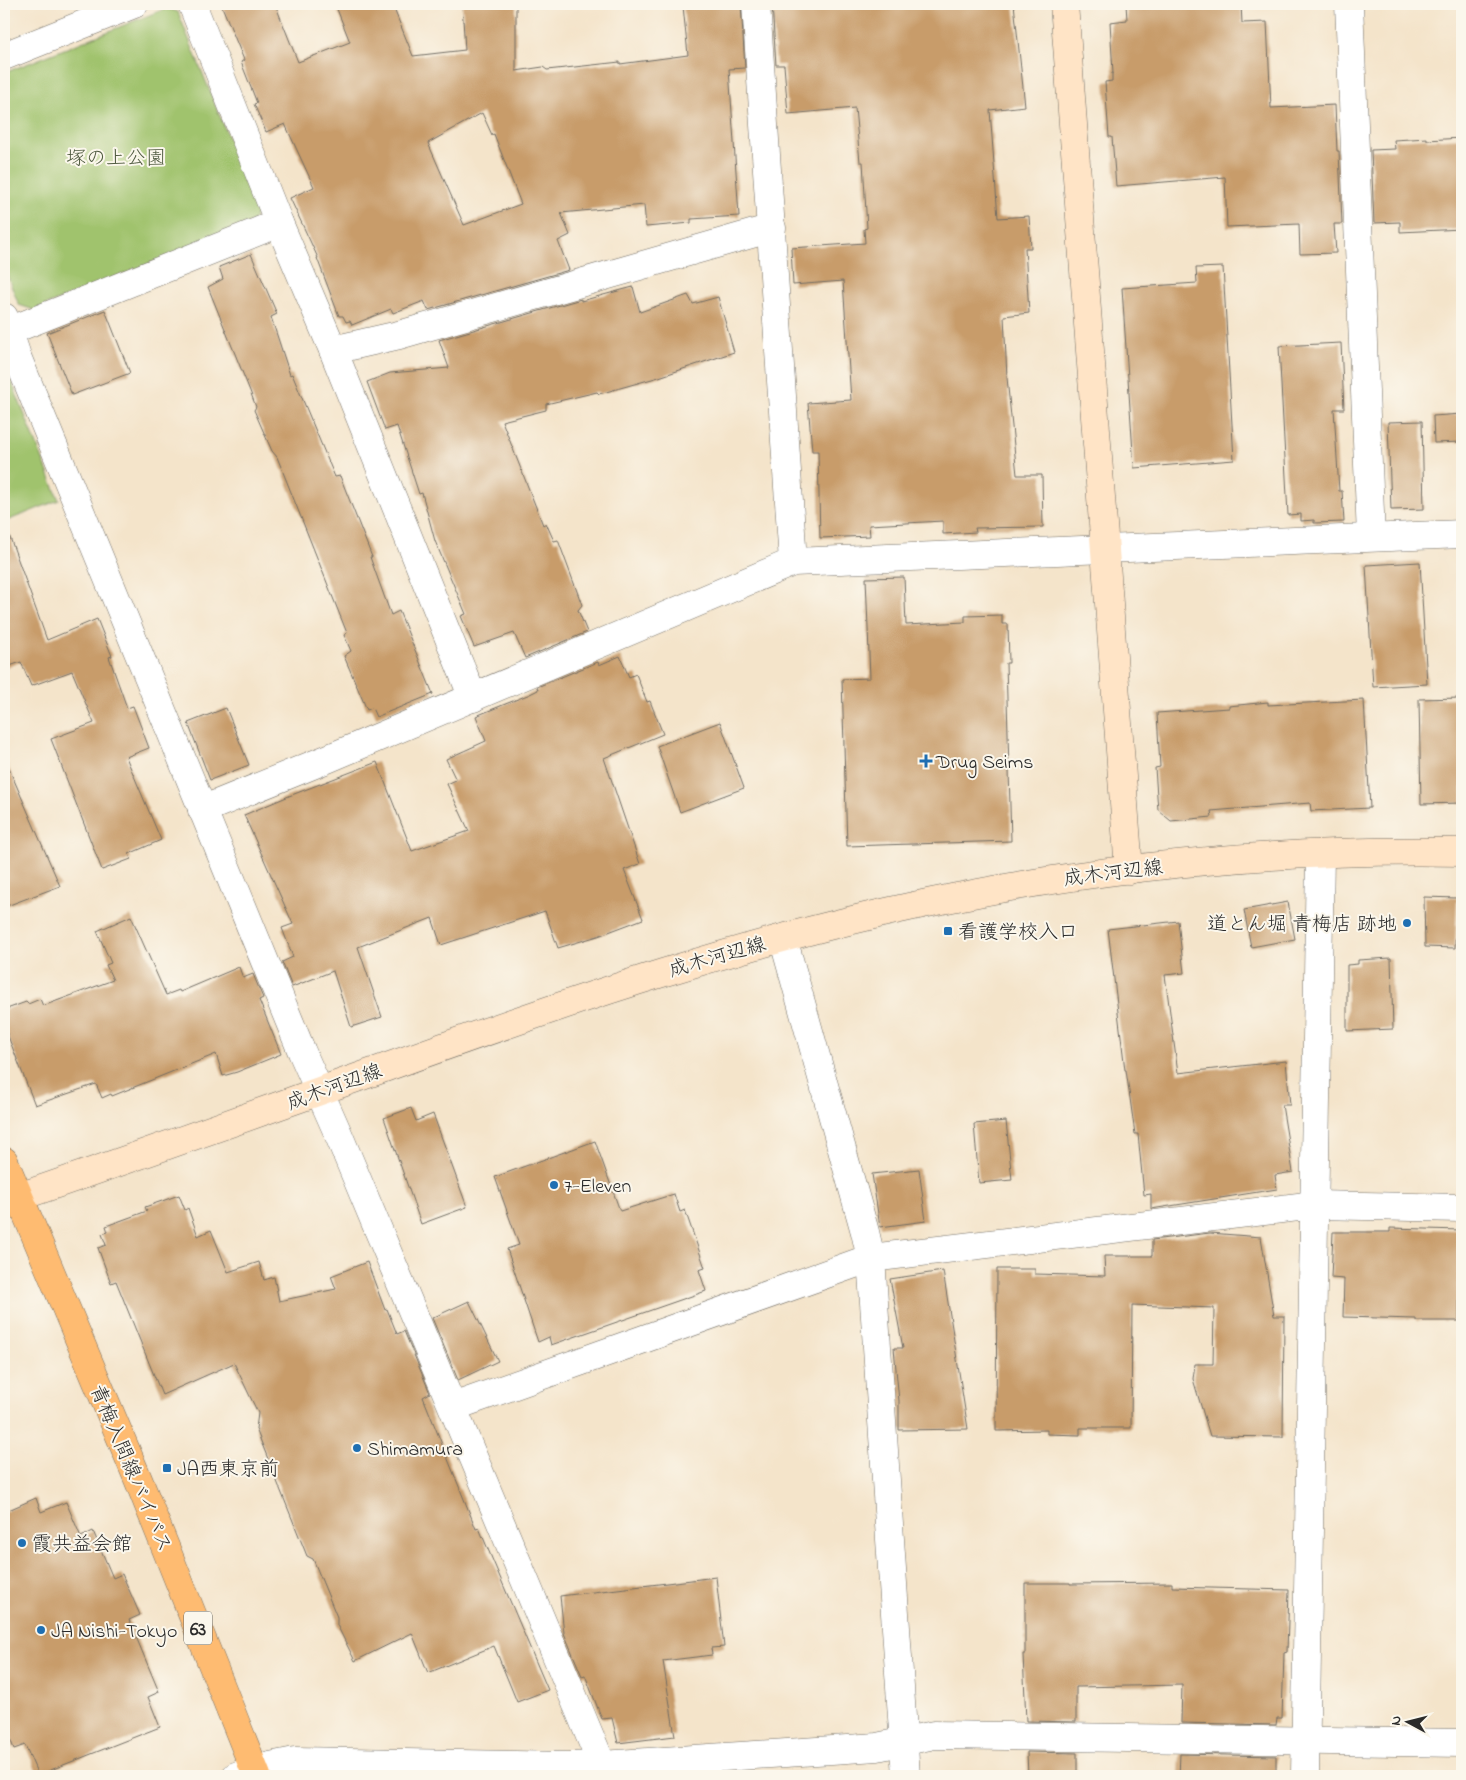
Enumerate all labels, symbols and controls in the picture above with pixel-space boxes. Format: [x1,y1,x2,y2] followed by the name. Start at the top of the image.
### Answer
[66,145,166,174] park label: 塚の上公園
[935,749,1033,779] place label: Drug Seims
[920,755,932,767] marker: Drug Seims
[1062,854,1165,895] street label: 成木河辺線
[1207,911,1397,940] place label: 道とん堀 青梅店 跡地
[1401,917,1413,929] marker: 道とん堀 青梅店 跡地
[958,919,1078,948] place label: 看護学校入口
[942,925,954,937] marker: 看護学校入口
[666,931,770,986] street label: 成木河辺線
[283,1058,387,1119] street label: 成木河辺線
[564,1173,631,1202] place label: 7-Eleven
[548,1179,560,1191] marker: 7-Eleven
[81,1381,178,1557] street label: 青梅入間線バイパス
[367,1436,463,1465] place label: Shimamura
[351,1442,363,1454] marker: Shimamura
[177,1456,279,1485] place label: JA西東京前
[161,1462,173,1474] marker: JA西東京前
[32,1531,132,1560] place label: 霞共益会館
[16,1537,28,1549] marker: 霞共益会館
[184,1612,212,1645] road number: 63
[51,1618,177,1647] place label: JA Nishi-Tokyo
[35,1624,47,1636] marker: JA Nishi-Tokyo
[1384,1698,1434,1748] north arrow
[1386,1715,1408,1727] text: N

